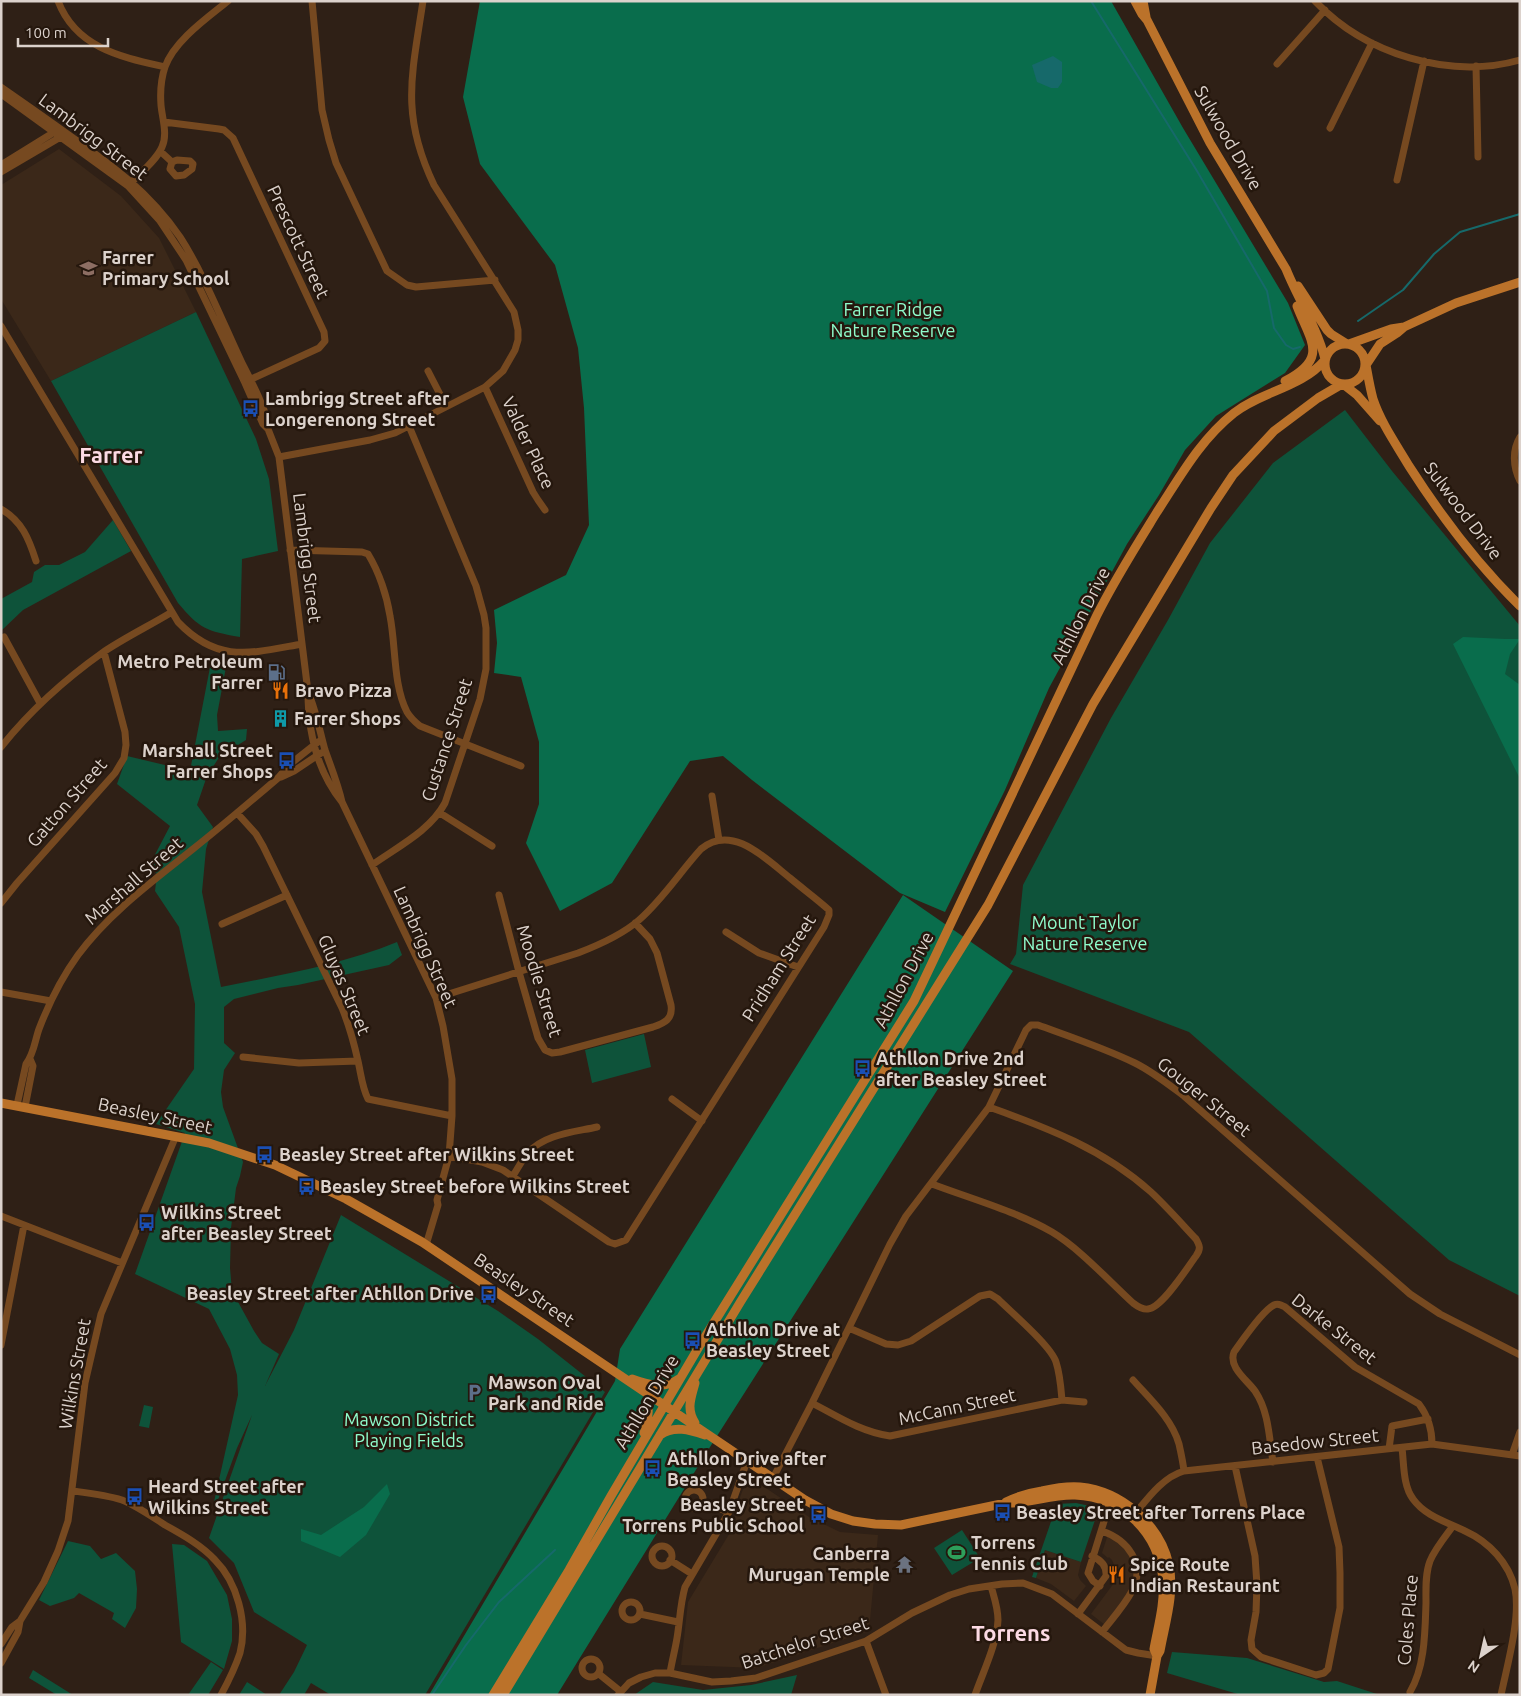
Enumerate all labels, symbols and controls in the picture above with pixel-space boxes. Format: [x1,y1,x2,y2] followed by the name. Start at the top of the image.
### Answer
[18,15,108,47] scale bar
[25,24,67,41] text: 100 m
[1191,82,1267,193] street label: Sulwood Drive
[35,89,152,184] street label: Lambrigg Street
[264,182,334,301] street label: Prescott Street
[102,247,230,288] place label: Farrer Primary School
[78,258,98,278] school or university icon: Farrer Primary School
[830,299,956,340] park label: Farrer Ridge Nature Reserve
[265,388,450,429] place label: Lambrigg Street after Longerenong Street
[499,393,559,492] street label: Valder Place
[241,399,261,419] bus stop icon: Lambrigg Street after Longerenong Street
[79,442,143,467] district label: Farrer
[1421,458,1507,563] street label: Sulwood Drive
[290,492,326,624] street label: Lambrigg Street
[1047,564,1113,667] street label: Athllon Drive
[117,651,264,692] place label: Metro Petroleum Farrer
[267,662,287,682] fuel station icon: Metro Petroleum Farrer
[417,676,475,804] street label: Custance Street
[295,680,392,700] place label: Bravo Pizza
[271,681,291,701] restaurant icon: Bravo Pizza
[294,708,401,728] place label: Farrer Shops
[270,709,290,729] building icon: Farrer Shops
[142,740,273,781] place label: Marshall Street Farrer Shops
[277,751,297,771] bus stop icon: Marshall Street Farrer Shops
[22,754,110,851] street label: Gatton Street
[80,832,186,928] street label: Marshall Street
[390,883,462,1010] street label: Lambrigg Street
[737,910,819,1024] street label: Pridham Street
[1022,912,1148,953] park label: Mount Taylor Nature Reserve
[513,922,566,1039] street label: Moodie Street
[869,928,937,1031] street label: Athllon Drive
[315,931,375,1038] street label: Gluyas Street
[876,1048,1047,1089] place label: Athllon Drive 2nd after Beasley Street
[1154,1053,1255,1140] street label: Gouger Street
[852,1059,872,1079] bus stop icon: Athllon Drive 2nd after Beasley Street
[96,1093,214,1137] street label: Beasley Street
[279,1144,574,1164] place label: Beasley Street after Wilkins Street
[255,1145,275,1165] bus stop icon: Beasley Street after Wilkins Street
[320,1176,630,1196] place label: Beasley Street before Wilkins Street
[296,1177,316,1197] bus stop icon: Beasley Street before Wilkins Street
[161,1202,332,1243] place label: Wilkins Street after Beasley Street
[137,1213,157,1233] bus stop icon: Wilkins Street after Beasley Street
[471,1248,578,1330] street label: Beasley Street
[187,1283,474,1303] place label: Beasley Street after Athllon Drive
[478,1284,498,1304] bus stop icon: Beasley Street after Athllon Drive
[1288,1289,1381,1367] street label: Darke Street
[54,1317,94,1431] street label: Wilkins Street
[706,1319,841,1360] place label: Athllon Drive at Beasley Street
[682,1330,702,1350] bus stop icon: Athllon Drive at Beasley Street
[610,1351,682,1452] street label: Athllon Drive
[488,1372,604,1413] place label: Mawson Oval Park and Ride
[464,1383,484,1403] parking icon: Mawson Oval Park and Ride
[896,1384,1017,1428] street label: McCann Street
[344,1409,474,1450] park label: Mawson District Playing Fields
[1250,1424,1380,1458] street label: Basedow Street
[667,1448,827,1489] place label: Athllon Drive after Beasley Street
[643,1459,663,1479] bus stop icon: Athllon Drive after Beasley Street
[148,1476,305,1517] place label: Heard Street after Wilkins Street
[124,1487,144,1507] bus stop icon: Heard Street after Wilkins Street
[622,1494,805,1535] place label: Beasley Street Torrens Public School
[1016,1502,1305,1522] place label: Beasley Street after Torrens Place
[992,1503,1012,1523] bus stop icon: Beasley Street after Torrens Place
[808,1505,828,1525] bus stop icon: Beasley Street Torrens Public School
[971,1532,1068,1573] place label: Torrens Tennis Club
[748,1543,890,1584] place label: Canberra Murugan Temple
[947,1543,967,1563] sports icon: Torrens Tennis Club
[894,1554,914,1574] temple icon: Canberra Murugan Temple
[1130,1554,1280,1595] place label: Spice Route Indian Restaurant
[1106,1565,1126,1585] restaurant icon: Spice Route Indian Restaurant
[1393,1574,1421,1666] street label: Coles Place
[738,1612,871,1672] street label: Batchelor Street
[972,1620,1050,1645] district label: Torrens
[1456,1631,1506,1681] north arrow
[1465,1657,1483,1676] text: N

